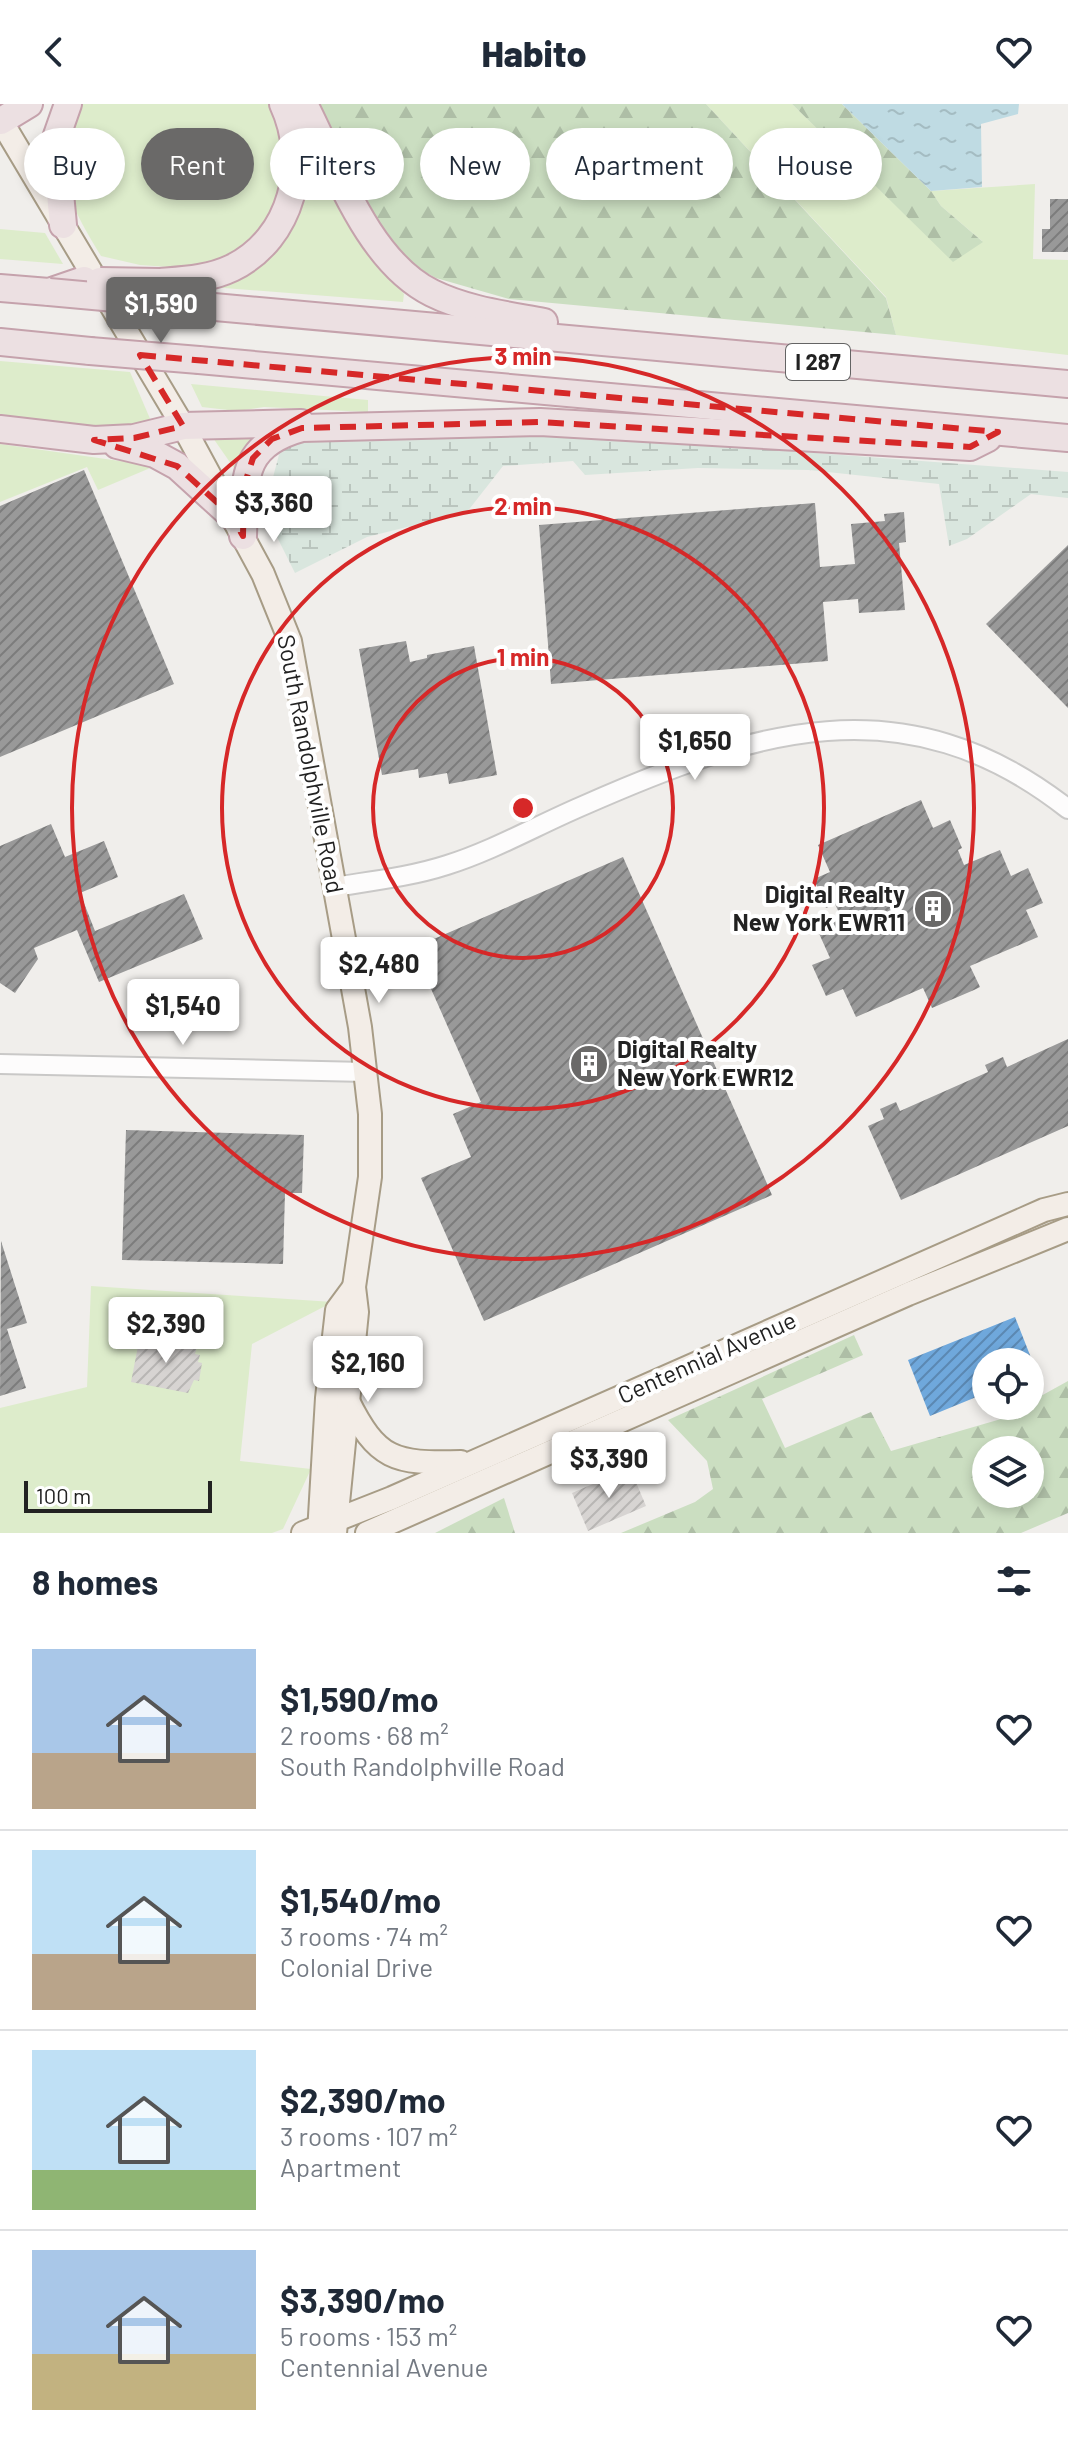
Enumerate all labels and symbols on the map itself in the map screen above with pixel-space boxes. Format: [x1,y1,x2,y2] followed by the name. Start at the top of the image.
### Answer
[96,277,226,345] pin: $1,590
[494,341,552,370] text: 3 min
[786,344,850,380] road number: I 287
[209,476,339,544] pin: $3,360
[494,491,552,520] text: 2 min
[272,632,351,896] street label: South Randolphville Road
[497,642,549,671] text: 1 min
[630,714,760,782] pin: $1,650
[509,794,537,822] centre of rings
[733,879,905,936] place label: Digital Realty New York EWR11
[912,888,954,930] building icon: Digital Realty New York EWR11
[314,937,444,1005] pin: $2,480
[118,979,248,1047] pin: $1,540
[617,1034,794,1091] place label: Digital Realty New York EWR12
[568,1043,610,1085] building icon: Digital Realty New York EWR12
[101,1297,231,1365] pin: $2,390
[613,1304,800,1409] street label: Centennial Avenue
[303,1336,433,1404] pin: $2,160
[544,1432,674,1500] pin: $3,390
[24,1477,212,1513] scale bar

